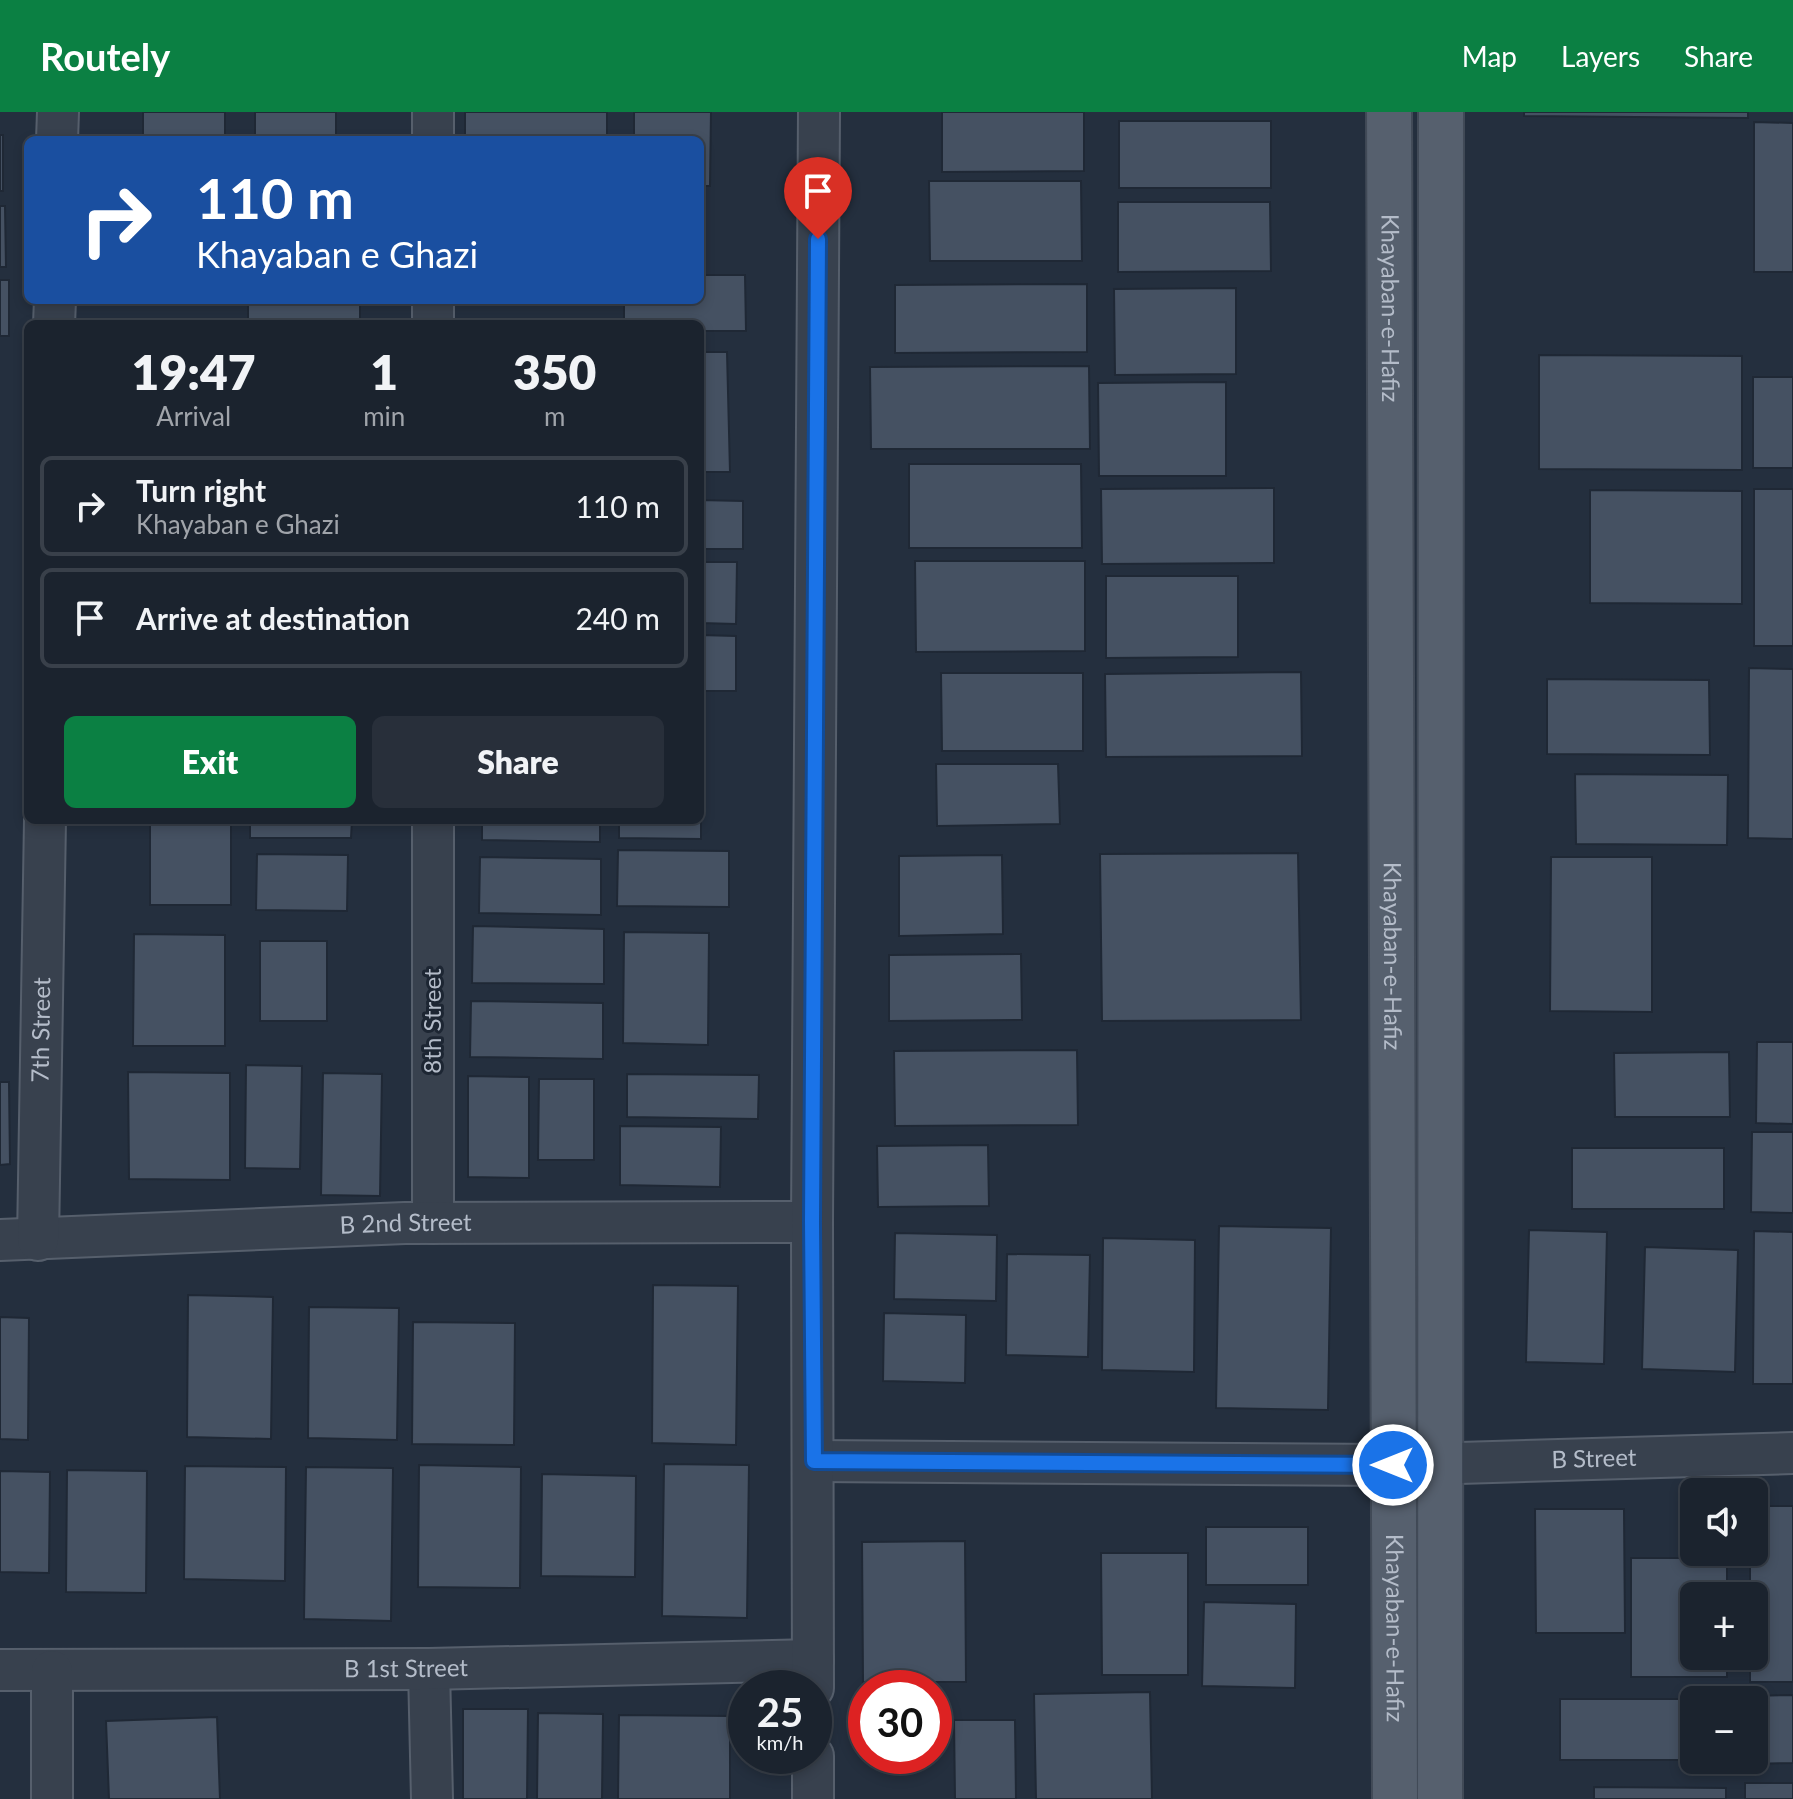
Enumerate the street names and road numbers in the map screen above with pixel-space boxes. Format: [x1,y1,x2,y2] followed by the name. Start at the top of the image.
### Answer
[1376,214,1406,403] street label: Khayaban-e-Hafiz
[1379,862,1408,1051] street label: Khayaban-e-Hafiz
[417,968,446,1074] street label: 8th Street
[25,977,55,1083] street label: 7th Street
[339,1207,472,1239] street label: B 2nd Street
[1551,1442,1637,1473] street label: B Street
[1381,1534,1411,1723] street label: Khayaban-e-Hafiz
[344,1652,469,1682] street label: B 1st Street

